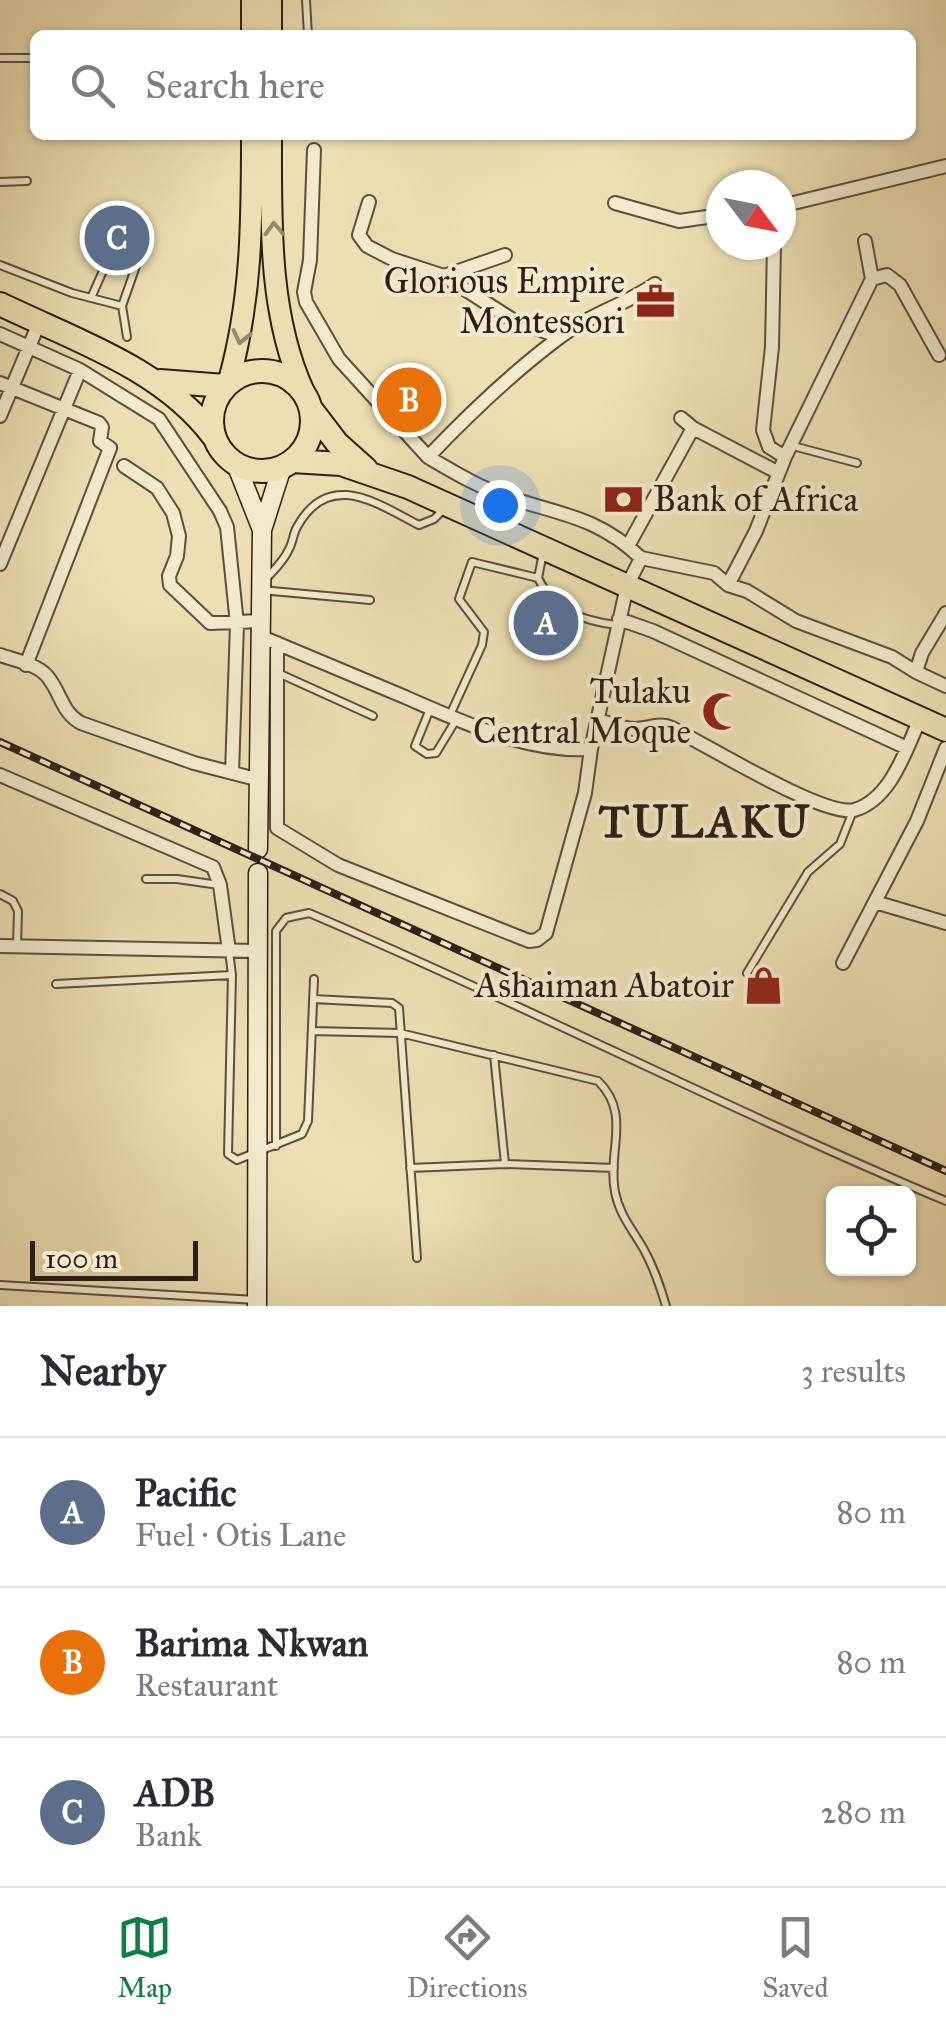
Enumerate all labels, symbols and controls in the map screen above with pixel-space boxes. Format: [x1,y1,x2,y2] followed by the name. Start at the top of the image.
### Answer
[30,30,916,140] search box
[65,58,120,113] icon: search
[145,62,325,108] text: Search here
[706,170,796,260] north arrow
[84,200,150,276] pin: C
[264,221,285,237] one-way arrow
[384,260,625,343] place label: Glorious Empire Montessori
[634,280,676,322] office icon: Glorious Empire Montessori
[231,328,252,345] one-way arrow
[376,362,442,438] pin: B
[602,478,644,520] bank icon: Bank of Africa
[653,478,859,521] place label: Bank of Africa
[475,480,526,531] your location
[514,586,578,660] pin: A
[473,670,691,753] place label: Tulaku Central Moque
[700,690,742,732] mosque icon: Tulaku Central Moque
[599,794,811,849] district label: TULAKU
[473,964,735,1007] place label: Ashaiman Abatoir
[743,964,785,1006] shop icon: Ashaiman Abatoir
[826,1186,916,1276] map controls
[826,1186,916,1276] button: locate
[30,1236,198,1280] scale bar
[45,1241,118,1276] text: 100 m
[40,1345,165,1397] text: Nearby
[801,1352,906,1391] text: 3 results
[135,1470,237,1516] text: Pacific
[62,1493,83,1532] text: A
[837,1493,906,1532] text: 80 m
[135,1516,346,1555] text: Fuel · Otis Lane
[135,1620,368,1666] text: Barima Nkwan
[62,1643,83,1682] text: B
[837,1643,906,1682] text: 80 m
[135,1666,278,1705] text: Restaurant
[135,1770,215,1816] text: ADB
[62,1793,83,1832] text: C
[821,1793,906,1832] text: 280 m
[135,1816,202,1855] text: Bank
[117,1910,172,2005] tab: Map
[407,1910,528,2005] tab: Directions
[762,1910,829,2005] tab: Saved

